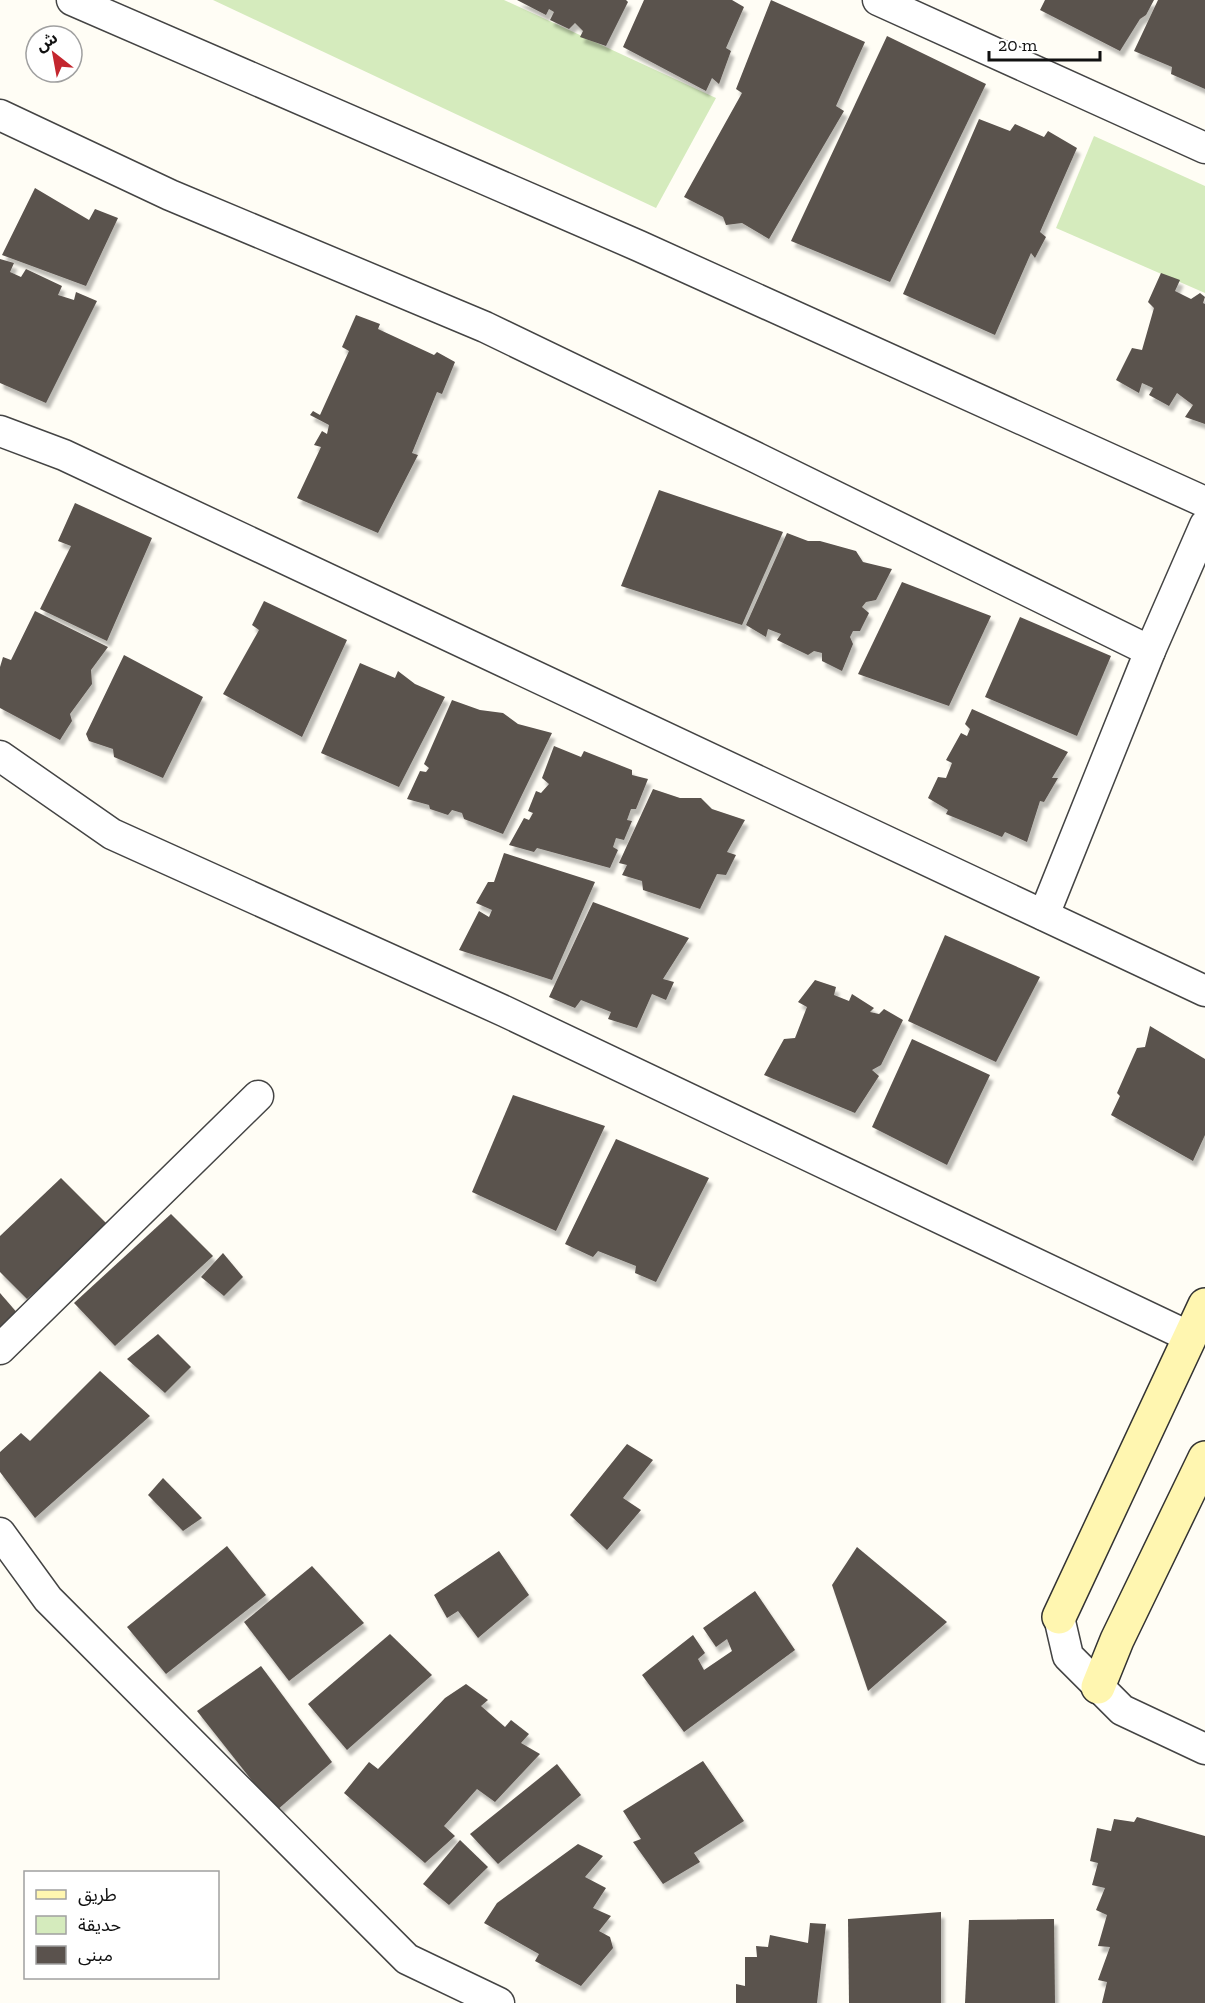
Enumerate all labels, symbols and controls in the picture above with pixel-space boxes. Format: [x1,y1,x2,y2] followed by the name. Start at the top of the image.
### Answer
[24,24,84,84] north arrow
[989,24,1100,62] scale bar
[32,28,61,55] text: ش
[998,34,1038,56] text: 20 m
[24,1871,219,1979] legend
[78,1884,117,1906] text: طريق
[78,1914,121,1936] text: حديقة
[78,1944,113,1966] text: مبنى

